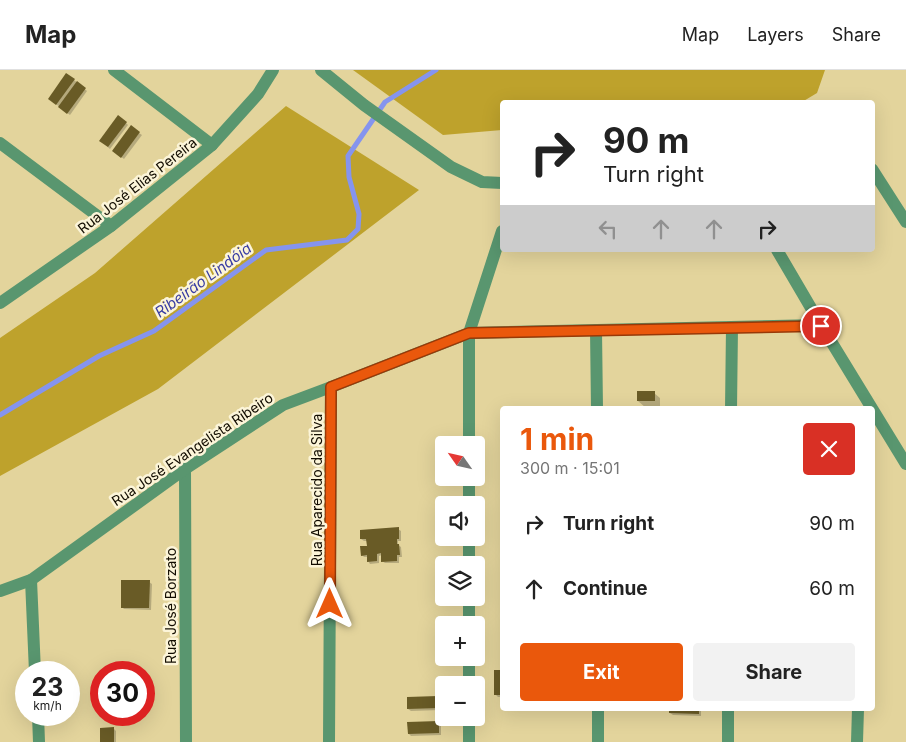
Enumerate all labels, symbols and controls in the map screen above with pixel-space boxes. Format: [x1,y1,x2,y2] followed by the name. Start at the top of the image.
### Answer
[25,20,76,49] text: Map
[682,24,719,45] text: Map
[747,24,804,45] text: Layers
[832,24,881,45] text: Share
[603,119,690,161] text: 90 m
[520,120,585,185] icon: right
[74,133,200,237] street label: Rua José Elias Pereira
[603,161,704,187] text: Turn right
[594,215,622,243] icon: left
[647,215,675,243] icon: ahead
[700,215,728,243] icon: ahead
[753,215,781,243] icon: right
[151,239,255,321] water label: Ribeirão Lindóia
[800,305,842,347] pin
[807,312,835,340] icon: arrive
[108,389,276,509] street label: Rua José Evangelista Ribeiro
[308,414,325,566] street label: Rua Aparecido da Silva
[520,421,594,457] text: 1 min
[803,423,855,475] button: close
[435,436,485,486] north arrow
[435,436,485,726] map controls
[520,458,620,478] text: 300 m · 15:01
[435,496,485,546] button: sound
[520,510,548,538] icon: right
[563,512,654,535] text: Turn right
[809,512,855,535] text: 90 m
[162,548,179,664] street label: Rua José Borzato
[435,556,485,606] button: layers
[520,575,548,603] icon: ahead
[303,577,355,629] position arrow
[563,577,648,600] text: Continue
[809,577,855,600] text: 60 m
[435,616,485,666] button: +
[520,643,683,701] button: Exit
[693,643,855,701] button: Share
[90,661,155,726] speed limit sign: 30
[32,672,63,702] text: 23
[435,676,485,726] button: −
[33,698,62,713] text: km/h

